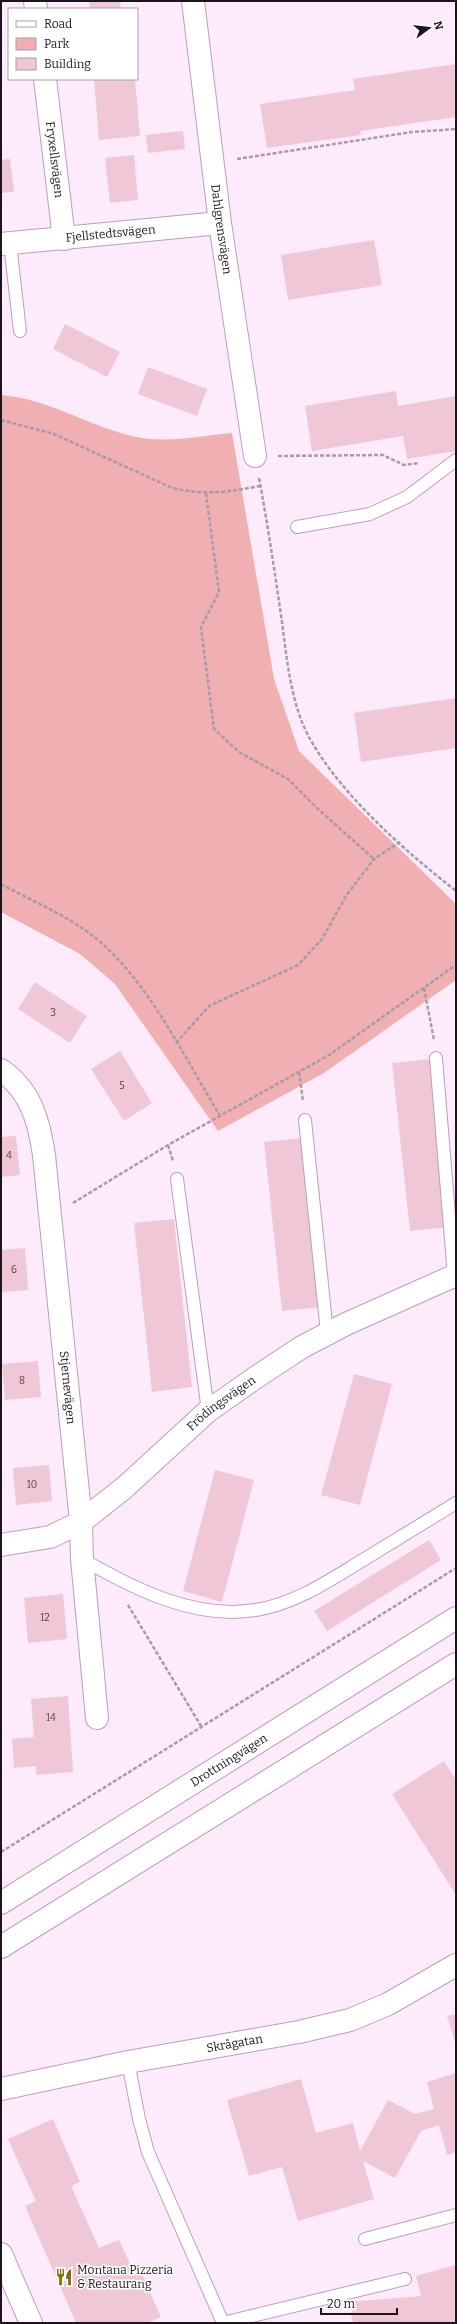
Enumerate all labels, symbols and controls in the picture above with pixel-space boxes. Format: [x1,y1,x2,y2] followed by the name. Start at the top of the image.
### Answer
[8,8,138,80] legend
[409,8,449,48] north arrow
[44,17,72,31] text: Road
[431,20,446,32] text: N
[44,37,70,51] text: Park
[44,57,91,71] text: Building
[43,120,66,199] street label: Fryxellsvägen
[208,183,235,276] street label: Dahlgrensvägen
[65,222,156,245] street label: Fjellstedtsvägen
[50,1007,56,1019] house number: 3
[119,1080,125,1092] house number: 5
[6,1150,12,1162] house number: 4
[11,1264,17,1276] house number: 6
[57,1350,78,1425] street label: Stjernevägen
[184,1373,258,1434] street label: Frödingsvägen
[19,1375,25,1387] house number: 8
[27,1479,37,1491] house number: 10
[40,1612,50,1624] house number: 12
[46,1712,56,1724] house number: 14
[188,1731,270,1789] street label: Drottningvägen
[205,2031,264,2055] street label: Skrågatan
[77,2263,174,2291] place label: Montana Pizzeria & Restaurang
[54,2267,74,2287] restaurant icon: Montana Pizzeria & Restaurang
[321,2290,397,2316] scale bar
[327,2297,356,2311] text: 20 m

